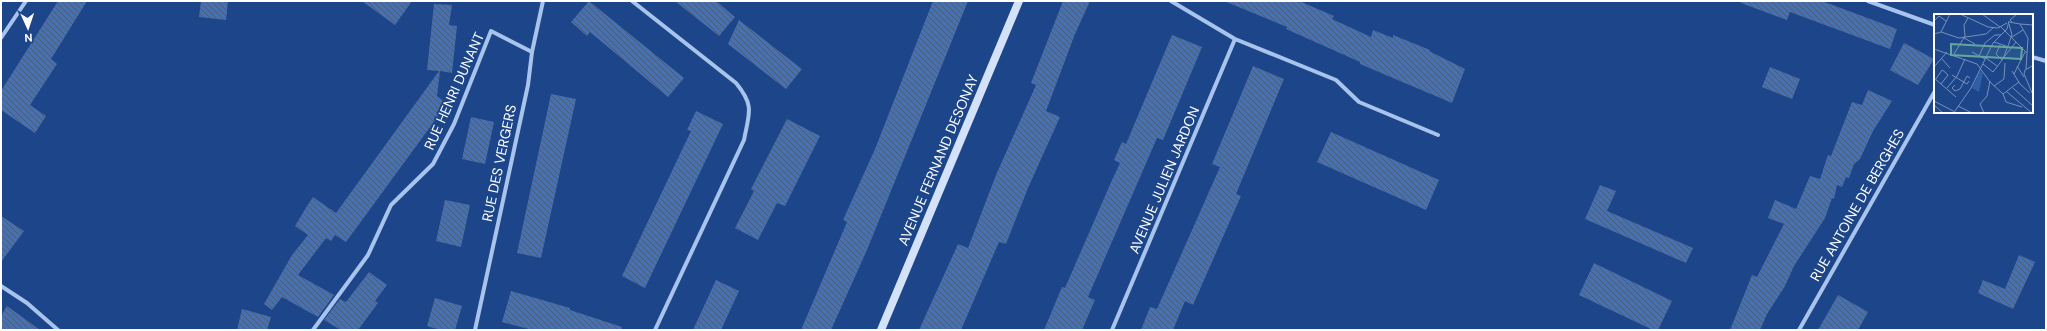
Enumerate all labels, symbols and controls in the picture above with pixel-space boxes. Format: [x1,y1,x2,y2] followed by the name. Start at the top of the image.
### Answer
[8,8,48,48] north arrow
[1934,14,2033,113] inset map
[420,29,488,153] street label: RUE HENRI DUNANT
[24,31,33,45] text: N
[894,72,982,248] street label: AVENUE FERNAND DESONAY
[478,103,520,223] street label: RUE DES VERGERS
[1125,104,1203,256] street label: AVENUE JULIEN JARDON
[1806,126,1908,284] street label: RUE ANTOINE DE BERGHES

